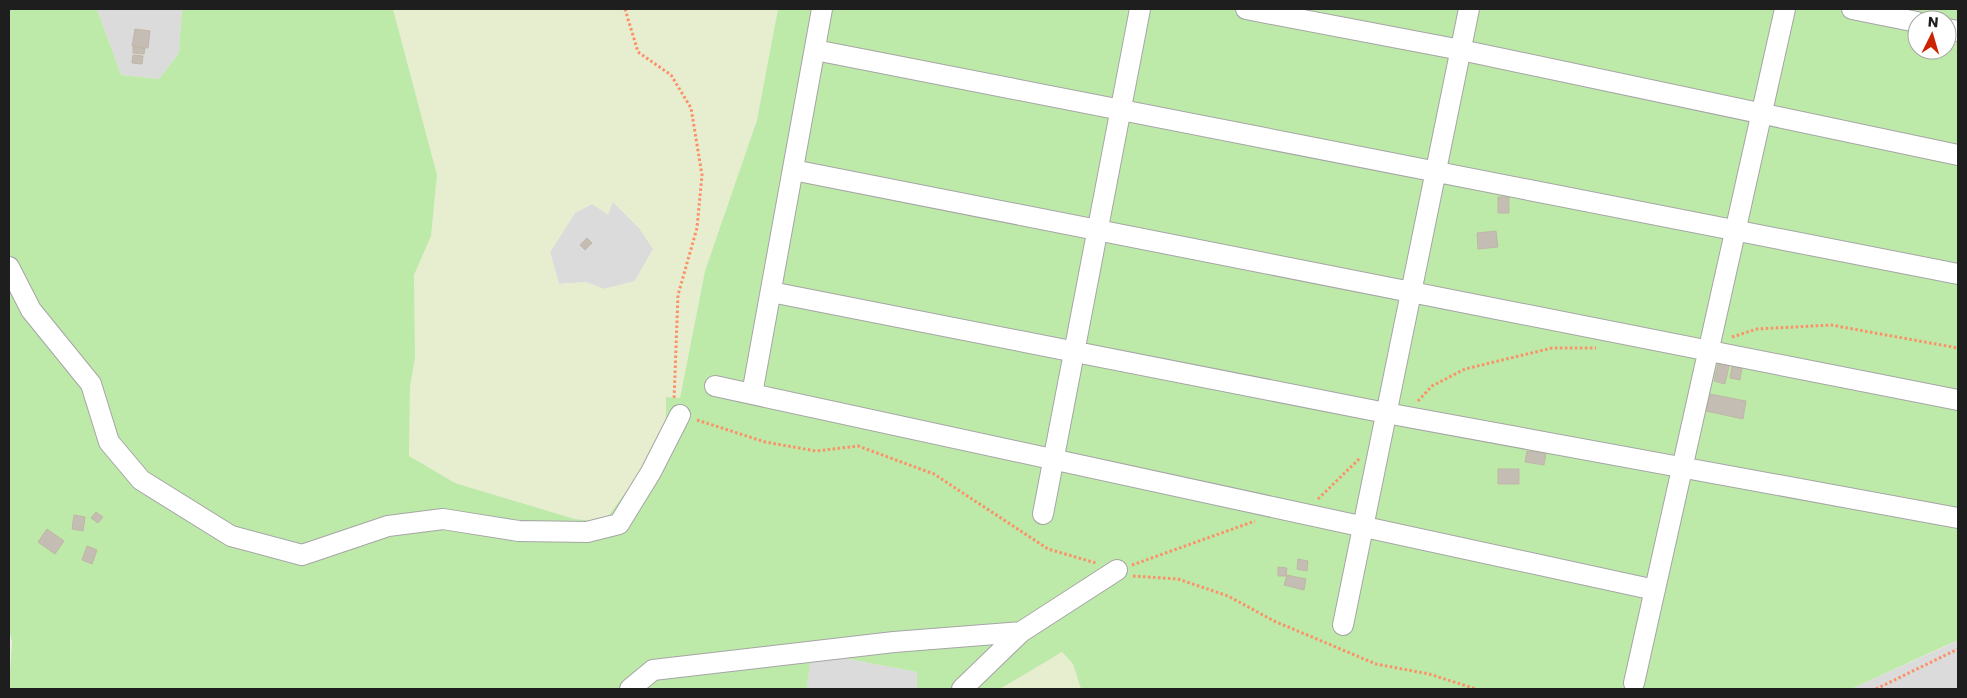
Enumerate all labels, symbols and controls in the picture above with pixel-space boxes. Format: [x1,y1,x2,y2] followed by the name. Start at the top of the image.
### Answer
[1907,10,1957,60] north arrow
[1927,12,1939,32] text: N

